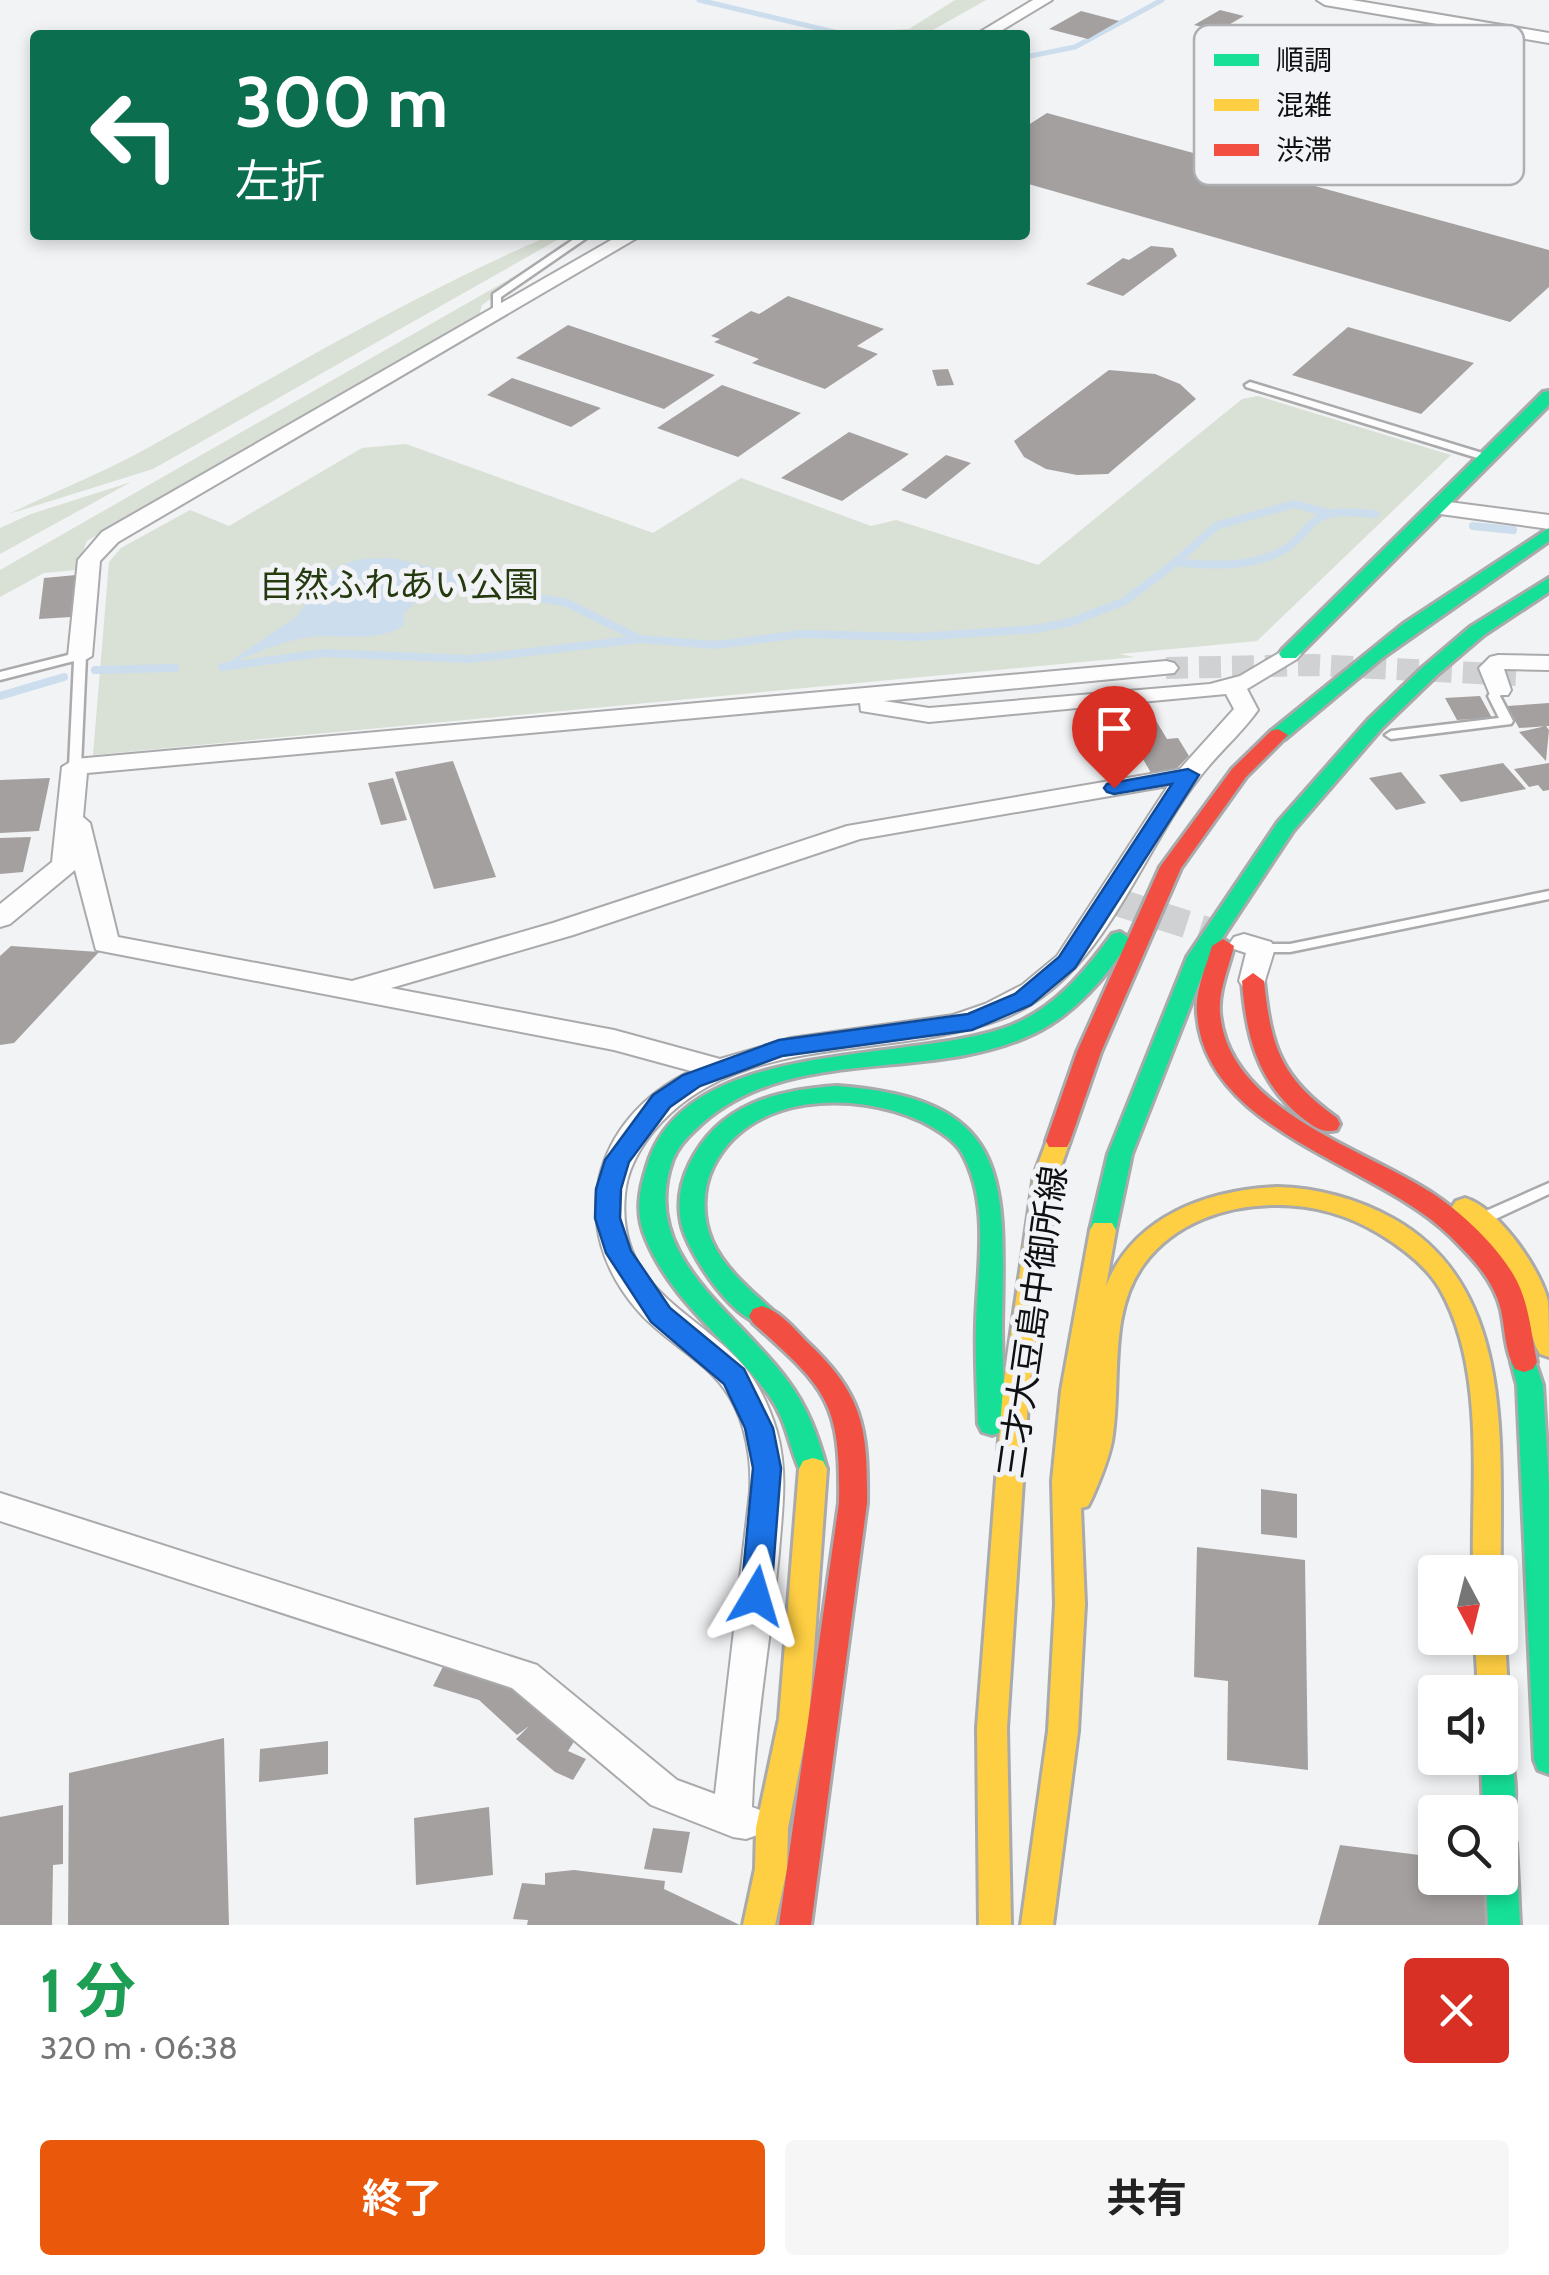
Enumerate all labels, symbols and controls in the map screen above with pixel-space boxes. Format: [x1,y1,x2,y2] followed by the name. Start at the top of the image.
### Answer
[1194,25,1524,185] legend
[1276,43,1332,77] text: 順調
[235,59,448,145] text: 300 m
[70,70,200,200] icon: left
[1276,88,1332,122] text: 混雑
[1276,133,1332,167] text: 渋滞
[235,154,325,208] text: 左折
[259,563,539,606] park label: 自然ふれあい公園
[1072,686,1157,789] pin
[1087,701,1142,756] icon: arrive
[989,1163,1075,1481] street label: 三才大豆島中御所線
[704,1544,808,1648] position arrow
[1418,1555,1518,1655] north arrow
[1418,1555,1518,1895] map controls
[1418,1675,1518,1775] button: sound
[1418,1795,1518,1895] button: search
[40,1954,136,2027] text: 1 分
[1404,1958,1509,2063] button: close
[40,2028,238,2067] text: 320 m · 06:38
[40,2140,765,2255] button: 終了
[785,2140,1509,2255] button: 共有

